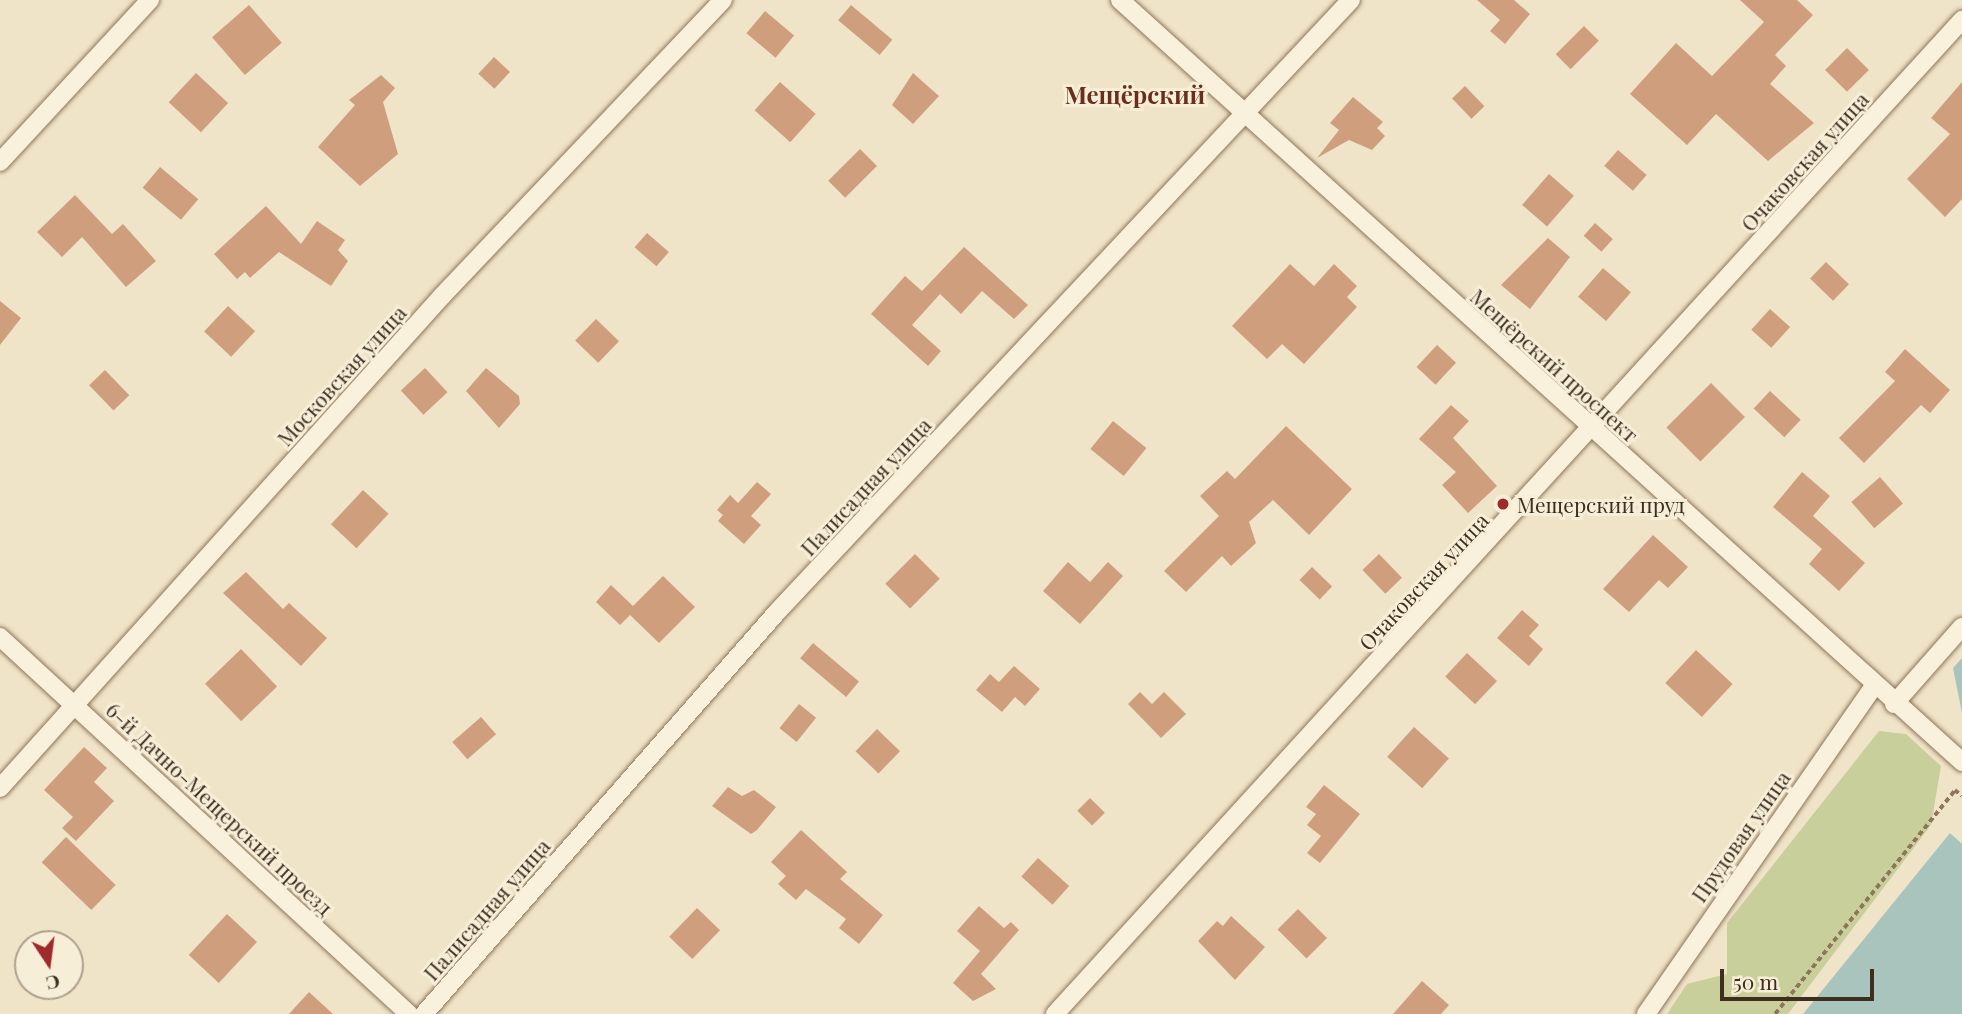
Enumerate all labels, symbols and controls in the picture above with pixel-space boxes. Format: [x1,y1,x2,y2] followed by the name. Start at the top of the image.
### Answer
[1065,81,1205,109] district label: Мещёрский
[1735,86,1873,236] street label: Очаковская улица
[1466,283,1644,447] street label: Мещёрский проспект
[271,300,411,450] street label: Московская улица
[795,412,935,560] street label: Палисадная улица
[1517,491,1685,517] place label: Мещерский пруд
[1495,496,1511,512] marker: Мещерский пруд
[1353,507,1493,655] street label: Очаковская улица
[102,696,338,920] street label: 6-й Дачно-Мещерский проезд
[1685,766,1795,906] street label: Прудовая улица
[418,833,554,985] street label: Палисадная улица
[14,930,84,1000] north arrow
[1724,954,1878,998] scale bar
[1733,967,1778,995] text: 50 m
[44,969,63,998] text: С

